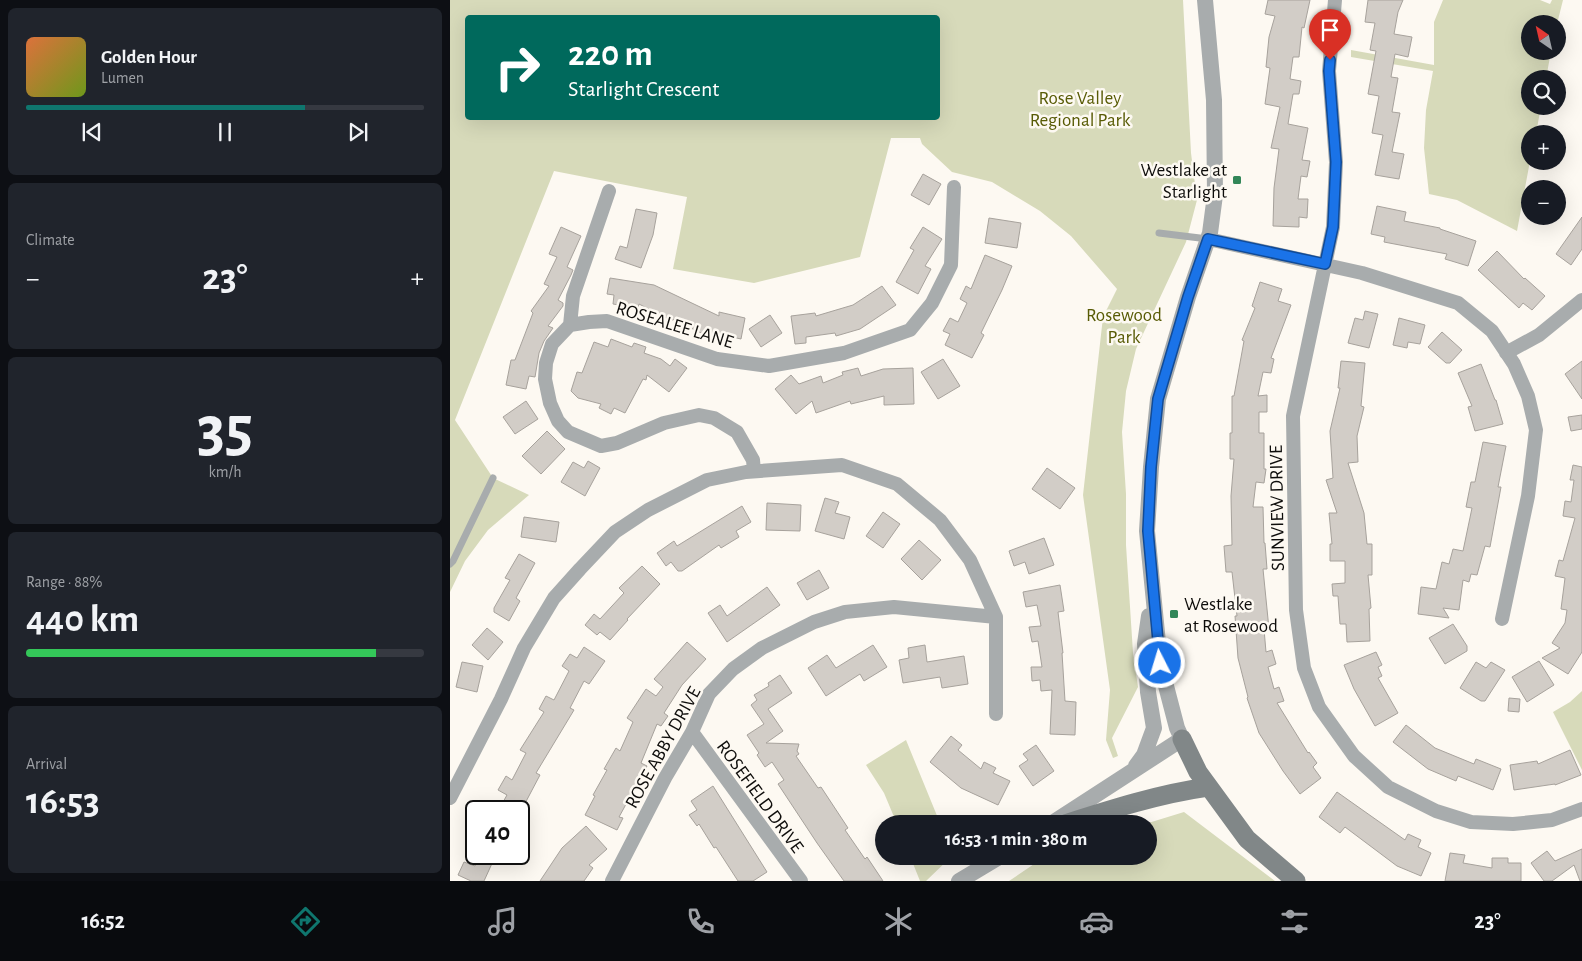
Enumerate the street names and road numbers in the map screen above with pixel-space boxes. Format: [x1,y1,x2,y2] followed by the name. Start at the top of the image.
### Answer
[613,299,736,352] street label: ROSEALEE LANE
[1267,445,1288,571] street label: SUNVIEW DRIVE
[622,684,705,812] street label: ROSE ABBY DRIVE
[713,737,807,857] street label: ROSEFIELD DRIVE

